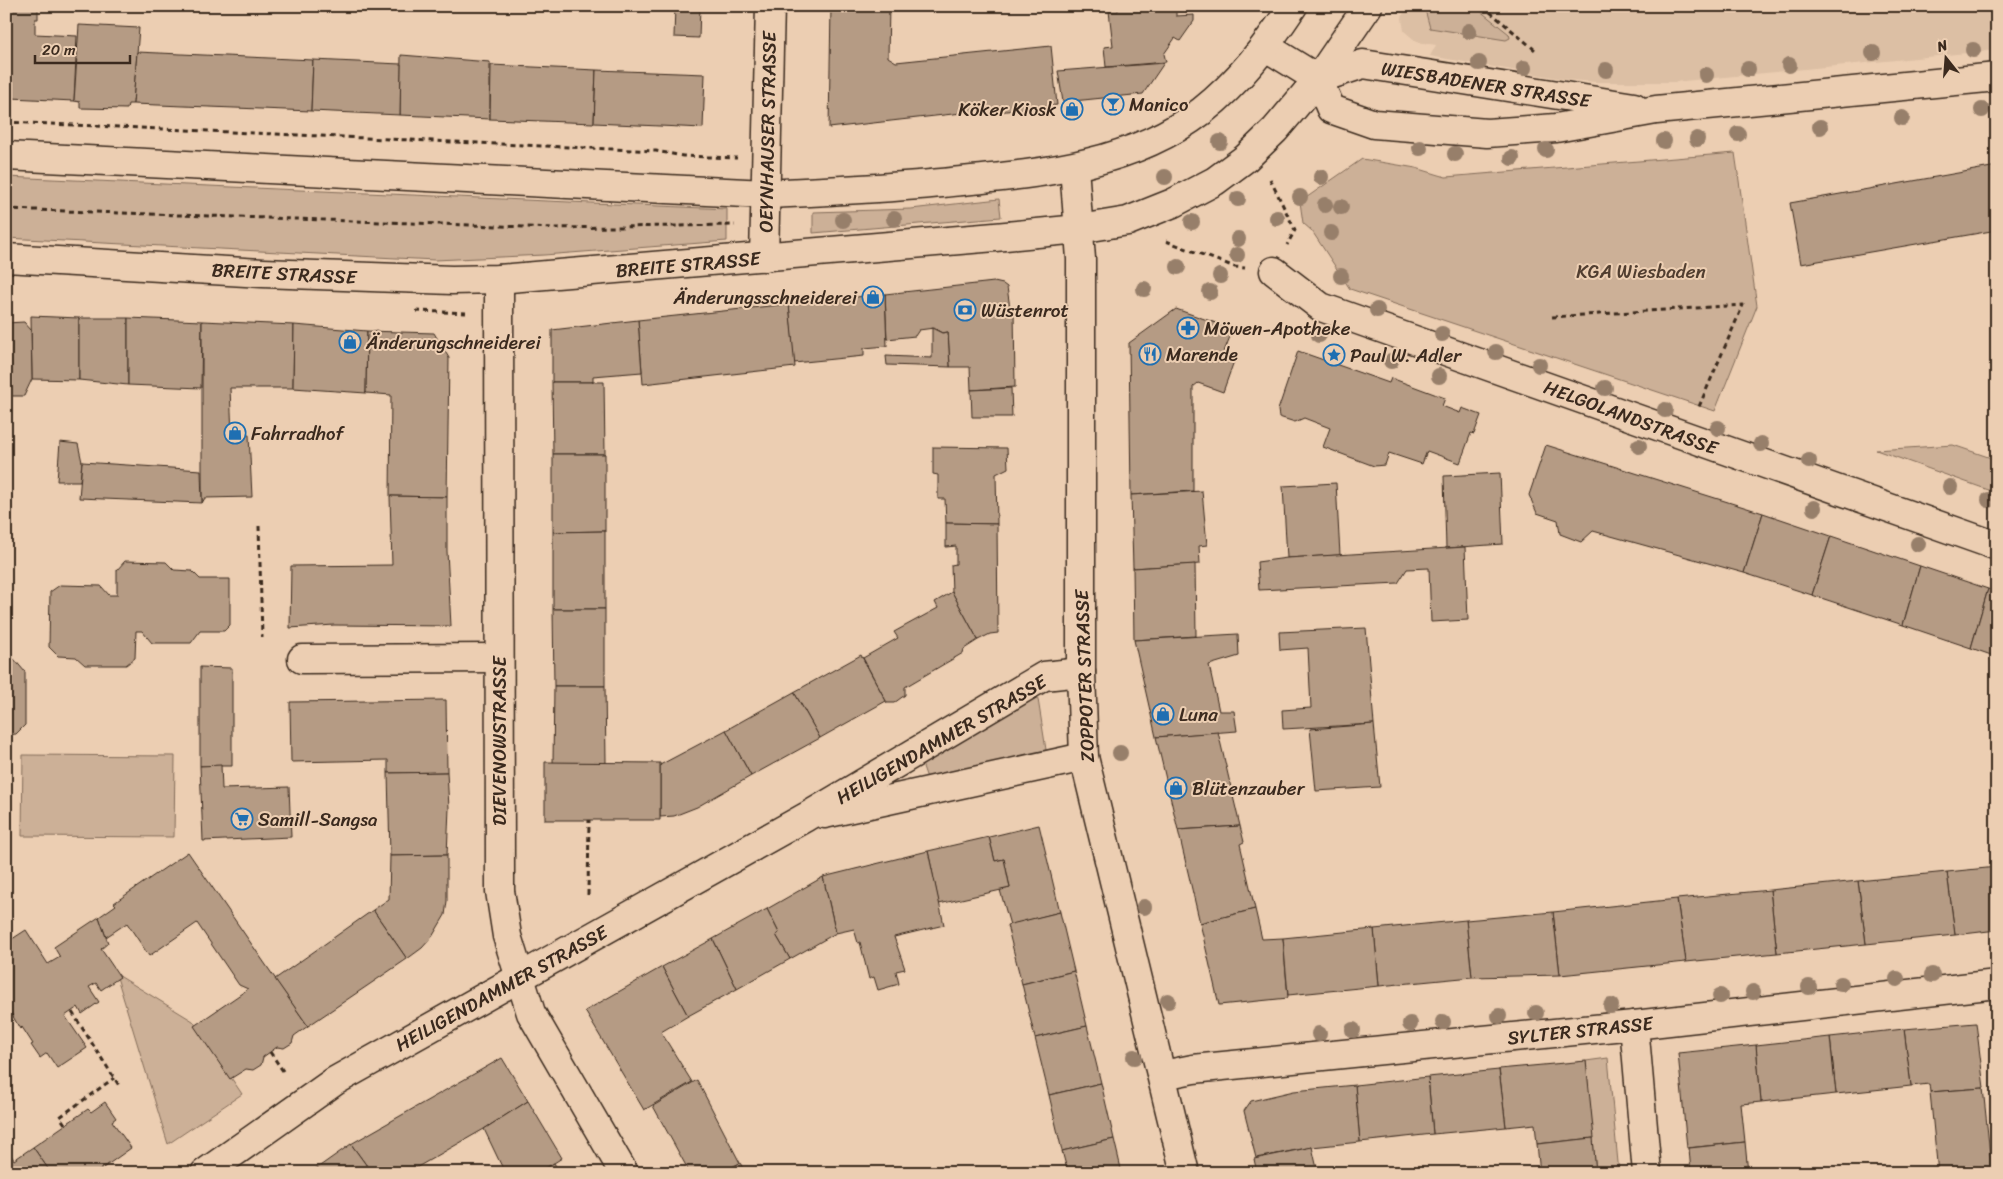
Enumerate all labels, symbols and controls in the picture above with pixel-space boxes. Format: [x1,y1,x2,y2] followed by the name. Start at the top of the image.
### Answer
[749,30,786,233] street label: OEYNHAUSER STRASSE
[35,32,130,64] scale bar
[1920,32,1970,82] north arrow
[1933,33,1951,60] text: N
[42,37,76,63] text: 20 m
[1379,52,1594,118] street label: WIESBADENER STRASSE
[1129,88,1188,121] place label: Manico
[1101,92,1125,116] bar icon: Manico
[958,93,1057,126] place label: Köker Kiosk
[1060,97,1084,121] shop icon: Köker Kiosk
[614,242,763,287] street label: BREITE STRASSE
[211,253,359,294] street label: BREITE STRASSE
[1576,255,1706,288] park label: KGA Wiesbaden
[673,281,858,314] place label: Änderungsschneiderei
[861,285,885,309] shop icon: Änderungsschneiderei
[981,294,1069,327] place label: Wüstenrot
[953,298,977,322] bank icon: Wüstenrot
[1204,312,1351,345] place label: Möwen-Apotheke
[1176,316,1200,340] pharmacy icon: Möwen-Apotheke
[365,326,542,359] place label: Änderungschneiderei
[338,330,362,354] shop icon: Änderungschneiderei
[1166,338,1238,371] place label: Marende
[1350,339,1462,372] place label: Paul W. Adler
[1138,342,1162,366] restaurant icon: Marende
[1322,343,1346,367] place icon: Paul W. Adler
[1539,371,1724,465] street label: HELGOLANDSTRASSE
[251,417,345,450] place label: Fahrradhof
[223,421,247,445] shop icon: Fahrradhof
[1065,588,1104,763] street label: ZOPPOTER STRASSE
[483,655,516,826] street label: DIEVENOWSTRASSE
[830,665,1054,813] street label: HEILIGENDAMMER STRASSE
[1179,698,1218,731] place label: Luna
[1151,702,1175,726] shop icon: Luna
[1192,772,1306,805] place label: Blütenzauber
[1164,776,1188,800] shop icon: Blütenzauber
[258,803,378,836] place label: Samill-Sangsa
[230,807,254,831] supermarket icon: Samill-Sangsa
[389,915,615,1061] street label: HEILIGENDAMMER STRASSE
[1506,1006,1656,1055] street label: SYLTER STRASSE

